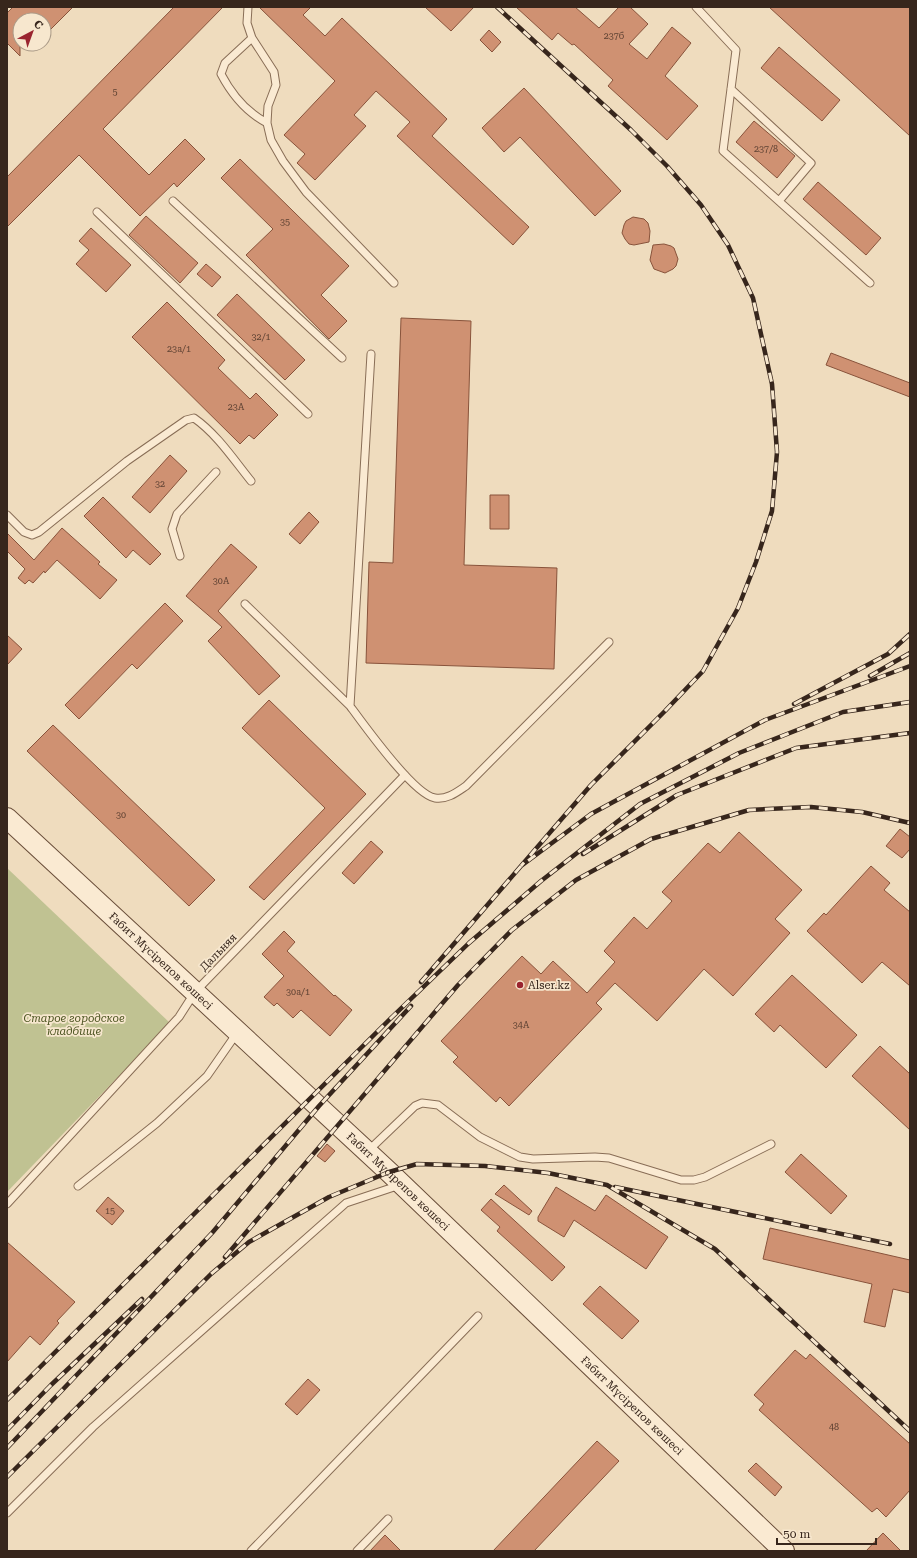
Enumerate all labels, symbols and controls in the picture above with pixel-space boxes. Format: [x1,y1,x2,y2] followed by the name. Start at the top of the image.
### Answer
[12,12,52,52] north arrow
[31,17,46,32] text: С
[604,31,625,41] house number: 237б
[112,87,118,97] house number: 5
[754,144,778,154] house number: 237/8
[280,217,290,227] house number: 35
[252,332,270,342] house number: 32/1
[167,344,191,354] house number: 23а/1
[228,402,245,412] house number: 23А
[155,479,165,489] house number: 32
[213,576,230,586] house number: 30А
[116,810,126,820] house number: 30
[106,910,216,1013] street label: Ғабит Мүсірепов көшесі
[197,931,240,974] street label: Дальняя
[528,979,569,992] place label: Alser.kz
[515,980,525,990] marker: Alser.kz
[286,987,310,997] house number: 30а/1
[23,1012,125,1038] park label: Старое городское кладбище
[513,1020,530,1030] house number: 34А
[344,1130,452,1234] street label: Ғабит Мүсірепов көшесі
[105,1206,115,1216] house number: 15
[578,1354,686,1458] street label: Ғабит Мүсірепов көшесі
[829,1422,839,1432] house number: 48
[777,1520,876,1546] scale bar
[783,1527,810,1541] text: 50 m

